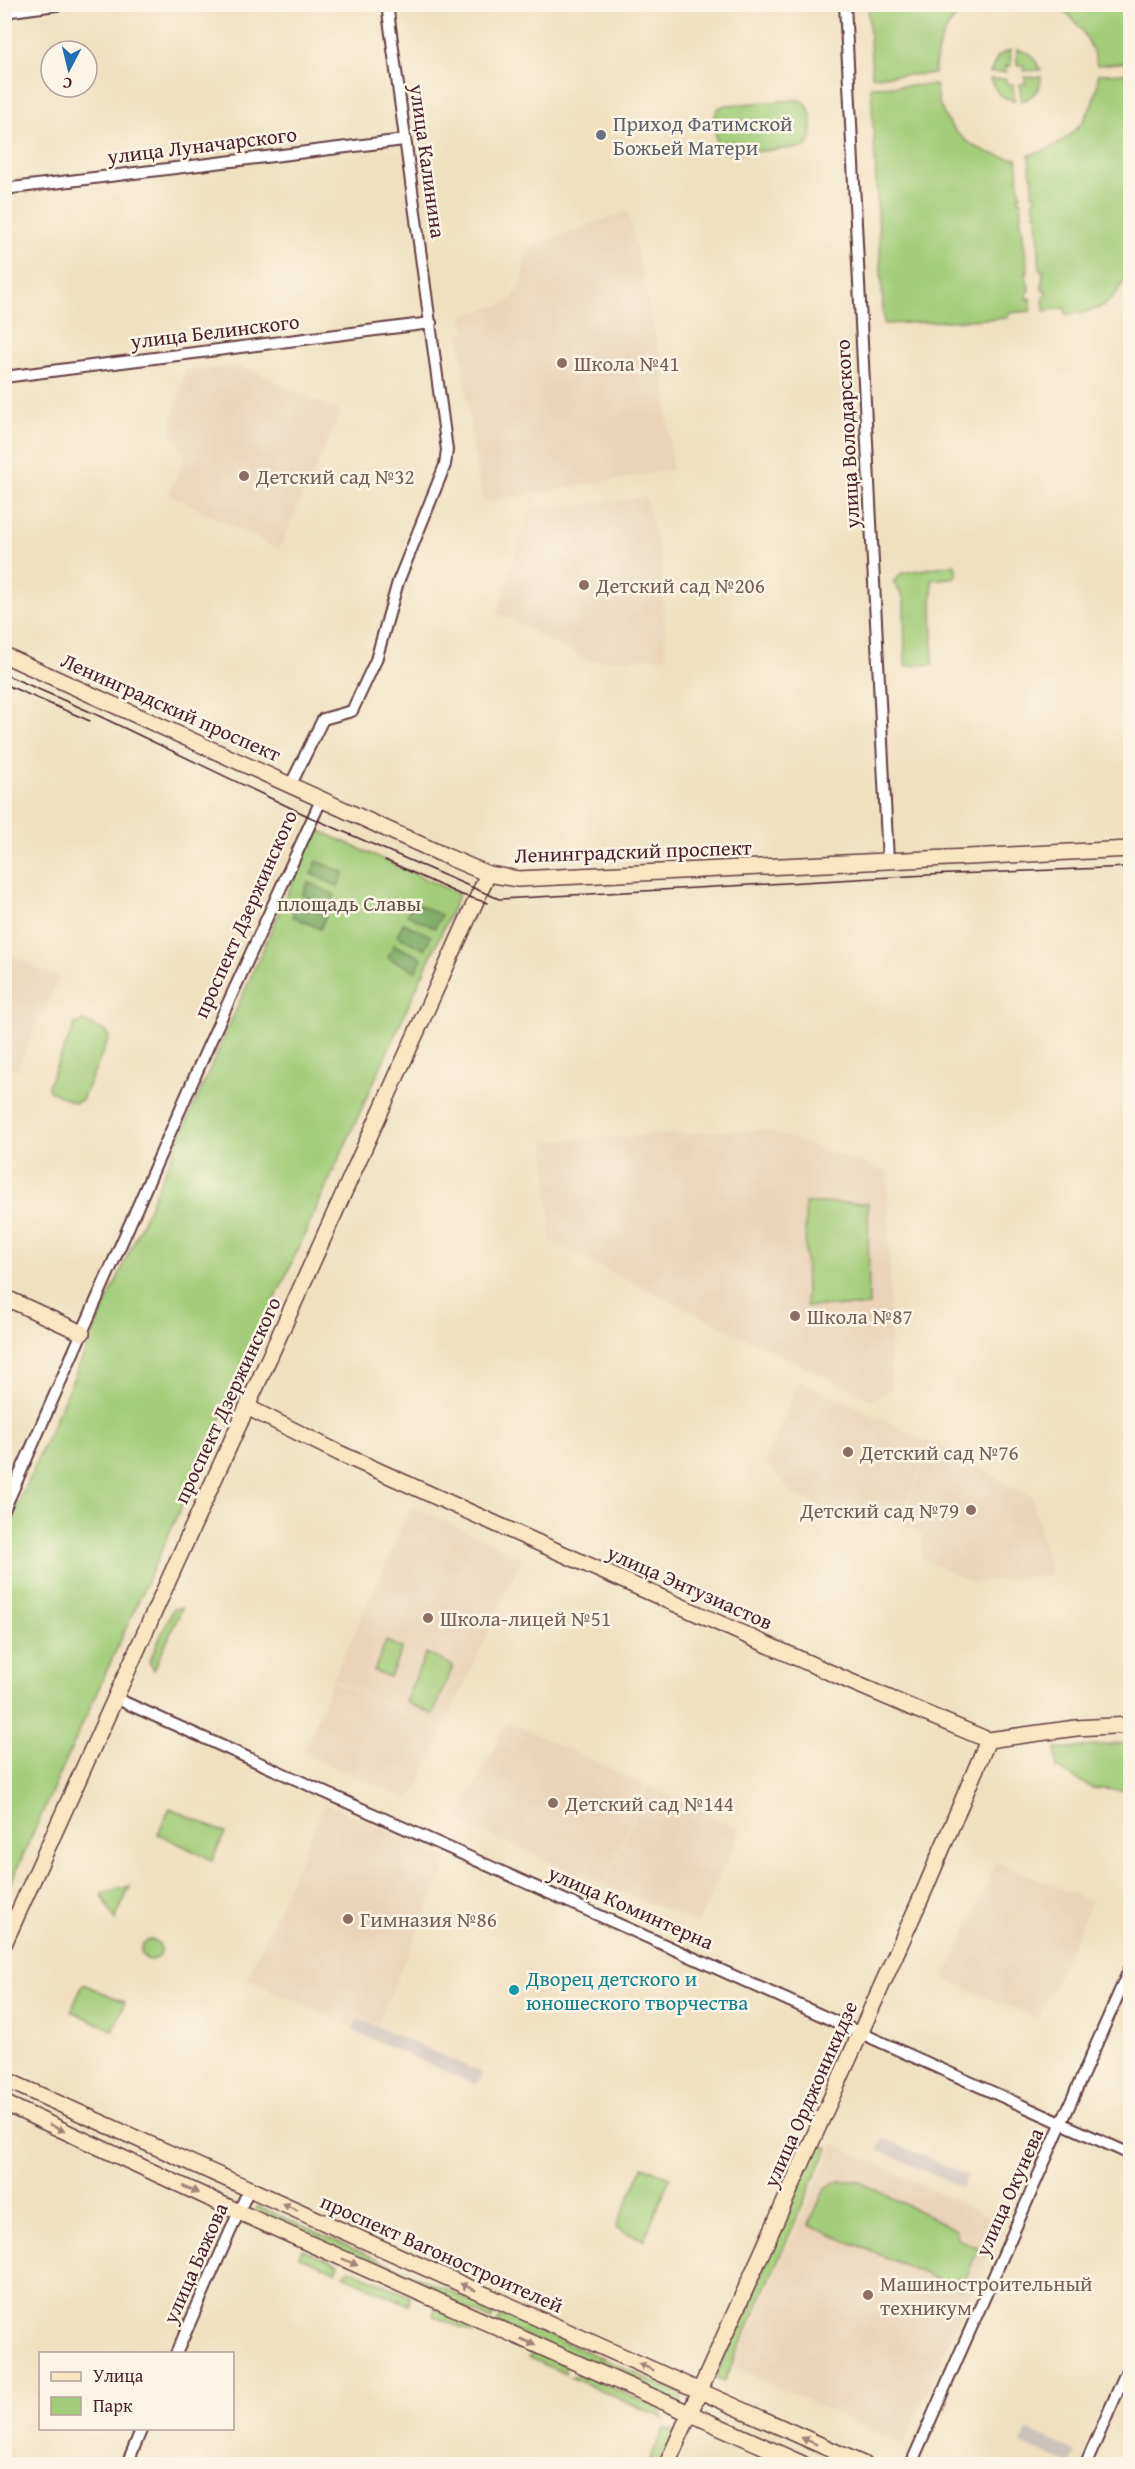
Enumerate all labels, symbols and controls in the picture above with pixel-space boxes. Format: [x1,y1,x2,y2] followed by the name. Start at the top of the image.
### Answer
[39,39,99,99] north arrow
[61,71,73,96] text: С
[402,81,454,240] street label: улица Калинина
[613,108,793,163] place label: Приход Фатимской Божьей Матери
[104,118,299,172] street label: улица Луначарского
[594,128,608,142] marker: Приход Фатимской Божьей Матери
[128,305,301,357] street label: улица Белинского
[827,339,867,530] street label: улица Володарского
[574,348,680,379] place label: Школа №41
[555,356,569,370] marker: Школа №41
[255,461,415,492] place label: Детский сад №32
[237,469,251,483] marker: Детский сад №32
[595,570,765,601] place label: Детский сад №206
[577,578,591,592] marker: Детский сад №206
[56,645,286,769] street label: Ленинградский проспект
[185,805,305,1023] street label: проспект Дзержинского
[514,831,752,871] street label: Ленинградский проспект
[277,888,421,919] park label: площадь Славы
[165,1291,289,1509] street label: проспект Дзержинского
[807,1301,913,1332] place label: Школа №87
[788,1309,802,1323] marker: Школа №87
[859,1437,1019,1468] place label: Детский сад №76
[841,1445,855,1459] marker: Детский сад №76
[799,1495,959,1526] place label: Детский сад №79
[964,1503,978,1517] marker: Детский сад №79
[601,1536,778,1637] street label: улица Энтузиастов
[440,1603,611,1634] place label: Школа-лицей №51
[421,1611,435,1625] marker: Школа-лицей №51
[564,1788,734,1819] place label: Детский сад №144
[546,1796,560,1810] marker: Детский сад №144
[542,1856,719,1957] street label: улица Коминтерна
[360,1904,497,1935] place label: Гимназия №86
[341,1912,355,1926] marker: Гимназия №86
[525,1963,748,2018] place label: Дворец детского и юношеского творчества
[507,1983,521,1997] marker: Дворец детского и юношеского творчества
[754,1996,865,2193] street label: улица Орджоникидзе
[49,2123,66,2132] one-way arrow
[966,2123,1051,2262] street label: улица Окунева
[316,2185,568,2321] street label: проспект Вагоностроителей
[183,2186,200,2195] one-way arrow
[154,2198,236,2329] street label: улица Бажова
[282,2203,299,2212] one-way arrow
[341,2257,359,2267] one-way arrow
[880,2268,1093,2323] place label: Машиностроительный техникум
[460,2283,477,2292] one-way arrow
[861,2288,875,2302] marker: Машиностроительный техникум
[519,2337,536,2346] one-way arrow
[39,2352,234,2430] legend
[93,2362,144,2389] text: Улица
[637,2362,655,2372] one-way arrow
[93,2392,133,2419] text: Парк
[801,2436,818,2445] one-way arrow

